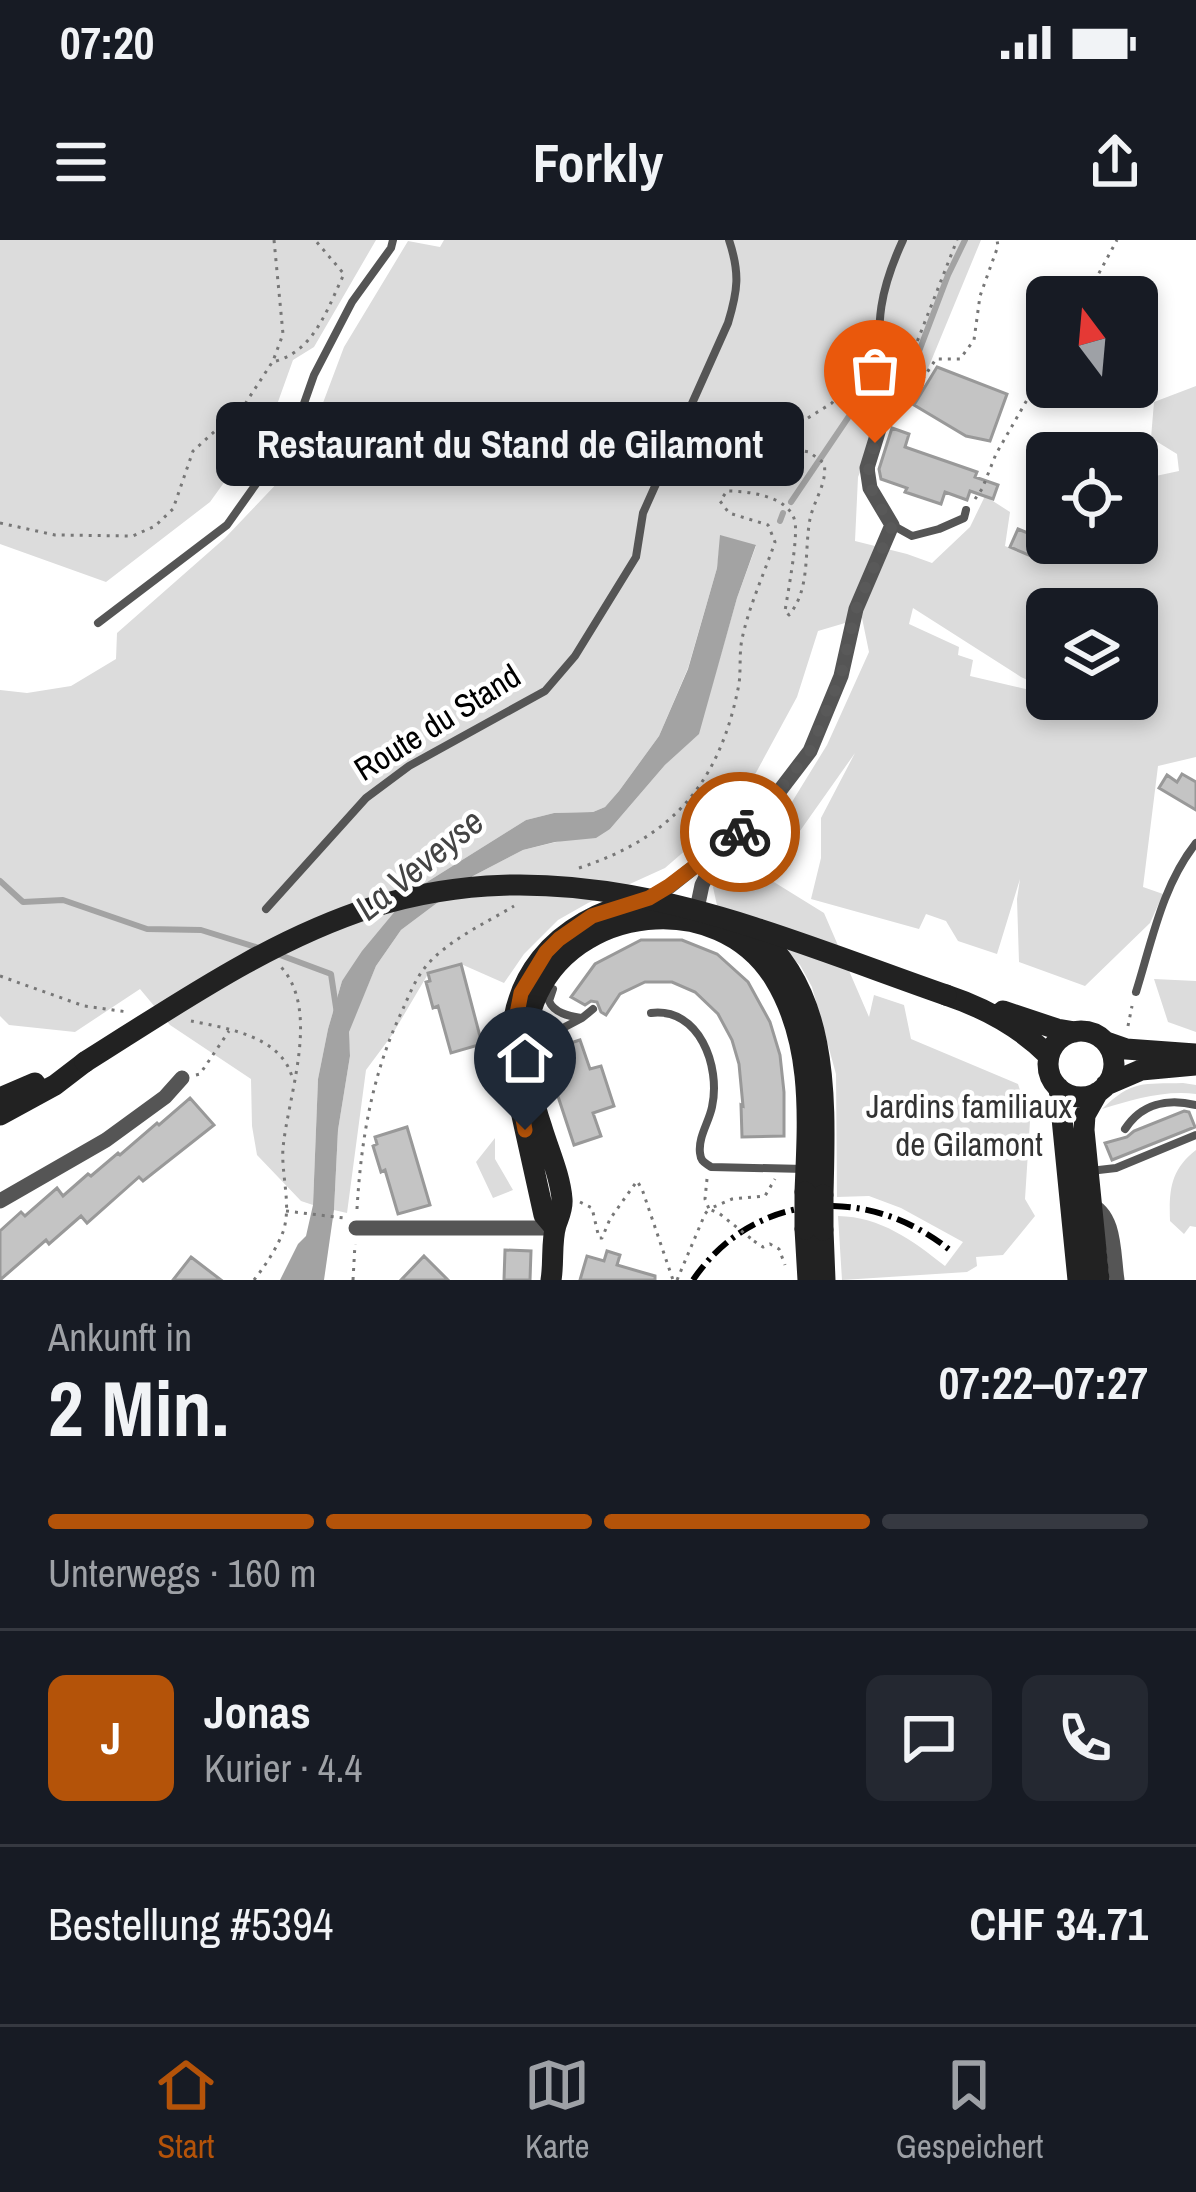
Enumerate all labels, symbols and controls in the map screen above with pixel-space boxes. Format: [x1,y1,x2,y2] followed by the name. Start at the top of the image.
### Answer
[60,12,154,73] text: 07:20
[533,126,663,199] text: Forkly
[48,129,114,195] icon: menu
[1082,129,1148,195] icon: share
[1026,276,1158,408] north arrow
[1026,276,1158,720] map controls
[824,320,926,443] pin
[842,338,908,404] icon: bag
[215,401,803,485] callout: Restaurant du Stand de Gilamont
[257,418,763,470] text: Restaurant du Stand de Gilamont
[1026,432,1158,564] button: locate
[1026,588,1158,720] button: layers
[346,654,528,790] street label: Route du Stand
[680,772,800,892] courier
[345,797,493,931] water label: La Veveyse
[707,799,773,865] icon: bike
[474,1007,576,1130] pin
[492,1025,558,1091] icon: home
[866,1084,1072,1166] park label: Jardins familiaux de Gilamont
[48,1311,192,1363] text: Ankunft in
[939,1352,1148,1413] text: 07:22–07:27
[48,1355,229,1460] text: 2 Min.
[48,1547,316,1599] text: Unterwegs · 160 m
[866,1675,992,1801] button: chat
[1022,1675,1148,1801] button: phone
[204,1681,311,1742] text: Jonas
[101,1707,121,1768] text: J
[204,1742,362,1794] text: Kurier · 4.4
[48,1893,333,1954] text: Bestellung #5394
[970,1893,1148,1954] text: CHF 34.71
[153,2052,219,2168] tab: Start
[524,2052,590,2168] tab: Karte
[896,2052,1043,2168] tab: Gespeichert

